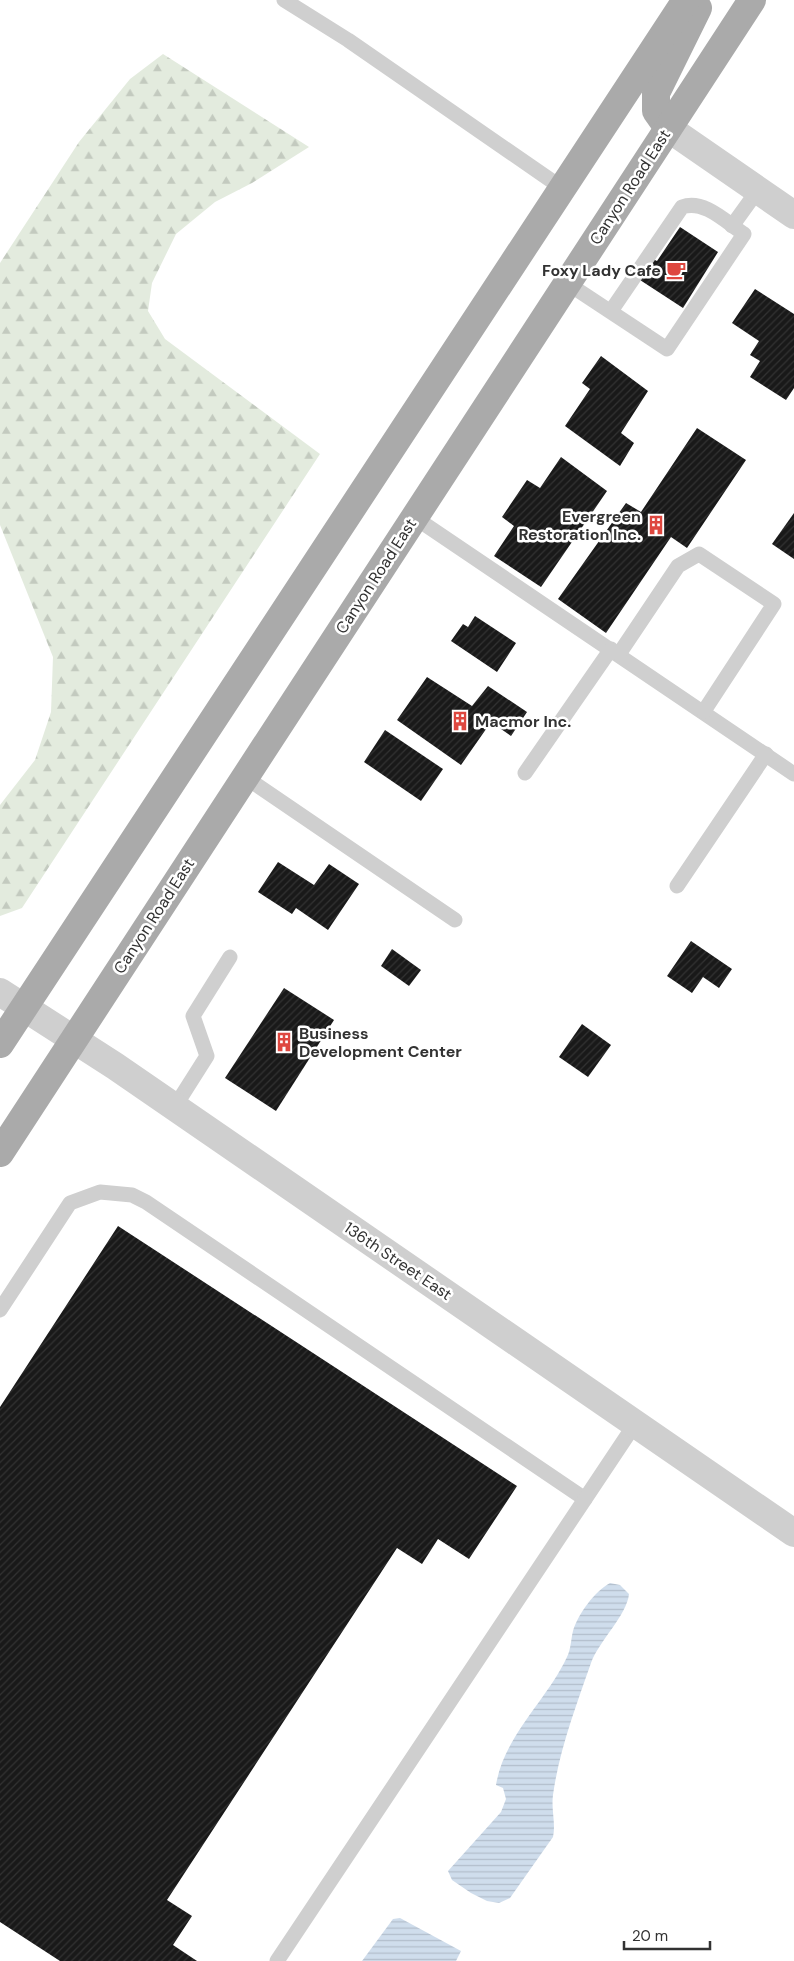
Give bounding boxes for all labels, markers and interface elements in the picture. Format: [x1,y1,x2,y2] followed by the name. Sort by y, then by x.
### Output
[585,125,675,249] street label: Canyon Road East
[665,259,687,281] cafe icon: Foxy Lady Cafe
[542,260,661,281] place label: Foxy Lady Cafe
[518,506,641,545] place label: Evergreen Restoration Inc.
[331,514,421,638] street label: Canyon Road East
[645,514,667,536] building icon: Evergreen Restoration Inc.
[449,710,471,732] building icon: Macmor Inc.
[475,711,571,732] place label: Macmor Inc.
[109,854,199,978] street label: Canyon Road East
[299,1023,462,1062] place label: Business Development Center
[273,1031,295,1053] building icon: Business Development Center
[340,1217,456,1305] street label: 136th Street East
[624,1918,710,1950] scale bar
[632,1926,668,1946] text: 20 m

